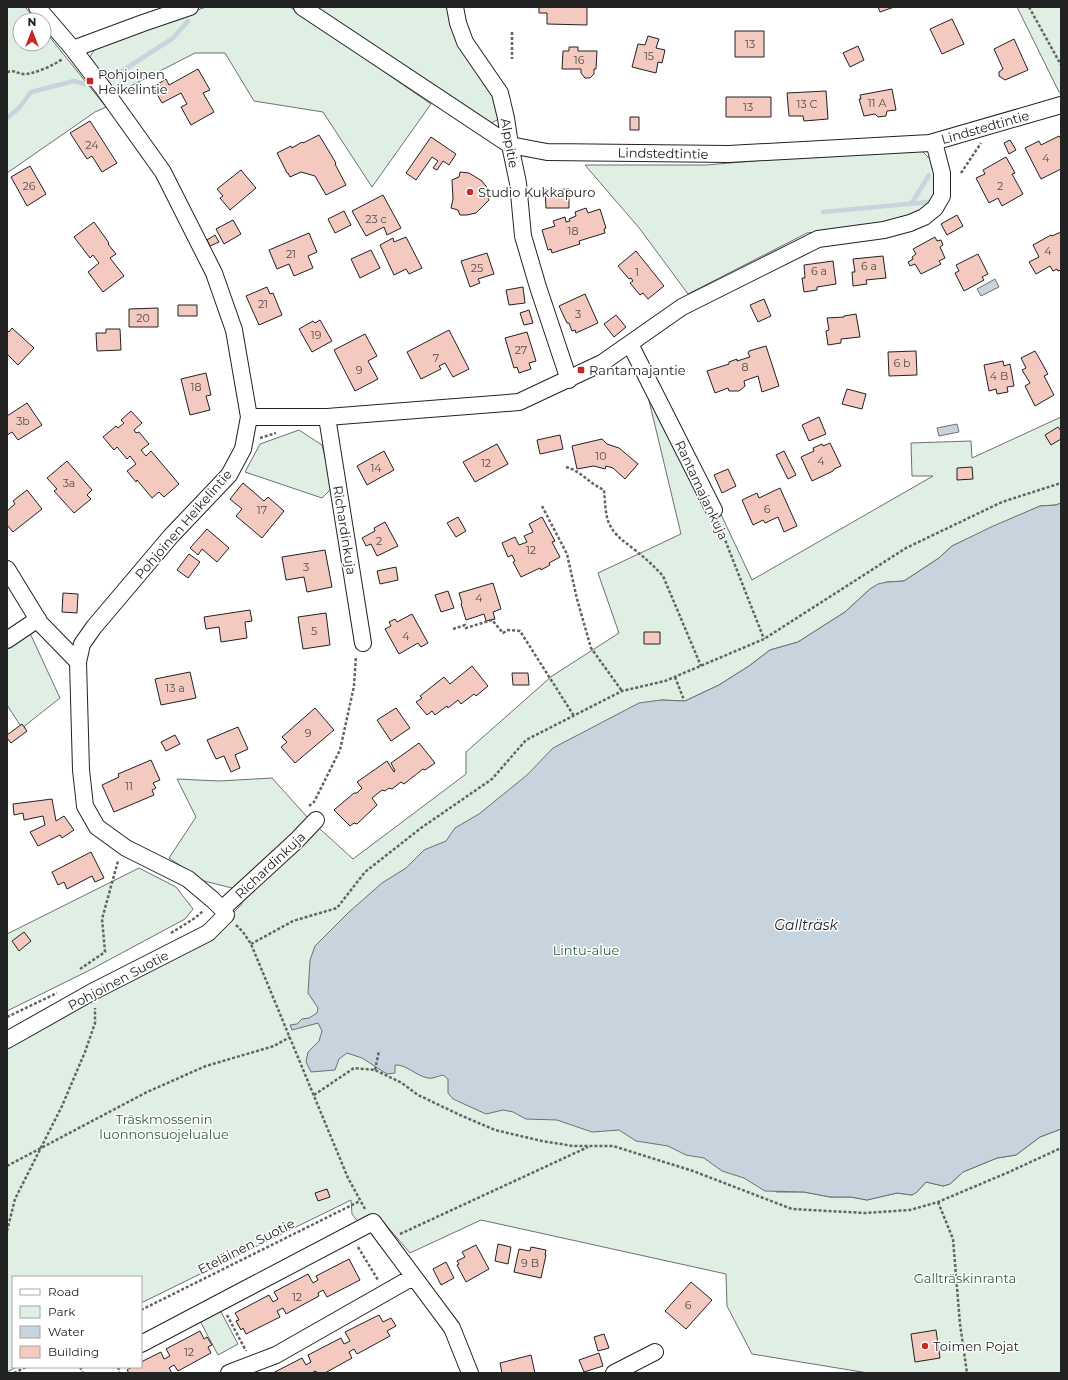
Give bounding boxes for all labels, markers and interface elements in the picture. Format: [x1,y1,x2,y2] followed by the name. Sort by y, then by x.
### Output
[12,12,52,52] north arrow
[28,15,36,29] text: N
[745,37,755,51] house number: 13
[644,49,654,63] house number: 15
[574,53,585,67] house number: 16
[98,66,168,97] place label: Pohjoinen Heikelintie
[85,76,95,86] marker: Pohjoinen Heikelintie
[868,96,886,110] house number: 11 A
[797,97,818,111] house number: 13 C
[743,100,753,114] house number: 13
[939,107,1031,147] street label: Lindstedtintie
[498,117,522,169] street label: Alppitie
[85,138,99,152] house number: 24
[617,144,709,162] street label: Lindstedtintie
[1042,151,1050,165] house number: 4
[23,179,36,193] house number: 26
[997,179,1003,193] house number: 2
[478,184,595,200] place label: Studio Kukkapuro
[465,187,475,197] marker: Studio Kukkapuro
[365,212,387,226] house number: 23 c
[568,224,579,238] house number: 18
[1044,244,1052,258] house number: 4
[286,247,296,261] house number: 21
[861,259,877,273] house number: 6 a
[471,261,483,275] house number: 25
[811,264,827,278] house number: 6 a
[635,265,639,279] house number: 1
[258,297,268,311] house number: 21
[575,307,581,321] house number: 3
[136,311,150,325] house number: 20
[311,328,322,342] house number: 19
[515,343,527,357] house number: 27
[433,351,439,365] house number: 7
[893,356,911,370] house number: 6 b
[741,360,749,374] house number: 8
[589,362,686,378] place label: Rantamajantie
[356,363,363,377] house number: 9
[576,365,586,375] marker: Rantamajantie
[990,369,1008,383] house number: 4 B
[191,380,202,394] house number: 18
[16,414,30,428] house number: 3b
[672,438,732,542] street label: Rantamajankuja
[595,449,607,463] house number: 10
[817,454,825,468] house number: 4
[481,456,491,470] house number: 12
[370,461,382,475] house number: 14
[131,466,235,582] street label: Pohjoinen Heikelintie
[63,476,75,490] house number: 3a
[330,484,360,576] street label: Richardinkuja
[764,502,771,516] house number: 6
[257,503,267,517] house number: 17
[376,534,382,548] house number: 2
[526,543,536,557] house number: 12
[303,560,309,574] house number: 3
[475,591,483,605] house number: 4
[311,624,317,638] house number: 5
[402,629,410,643] house number: 4
[165,681,185,695] house number: 13 a
[305,726,312,740] house number: 9
[125,779,133,793] house number: 11
[232,828,308,902] street label: Richardinkuja
[774,916,838,934] water label: Gallträsk
[553,942,619,958] park label: Lintu-alue
[65,947,171,1013] street label: Pohjoinen Suotie
[99,1111,229,1142] park label: Träskmossenin luonnonsuojelualue
[195,1215,297,1277] street label: Eteläinen Suotie
[521,1256,539,1270] house number: 9 B
[914,1270,1016,1286] park label: Gallträskinranta
[12,1276,142,1368] legend
[48,1284,79,1299] text: Road
[292,1290,302,1304] house number: 12
[685,1298,692,1312] house number: 6
[48,1304,76,1319] text: Park
[48,1324,85,1339] text: Water
[933,1338,1019,1354] place label: Toimen Pojat
[920,1341,930,1351] marker: Toimen Pojat
[48,1344,99,1359] text: Building
[184,1345,194,1359] house number: 12

